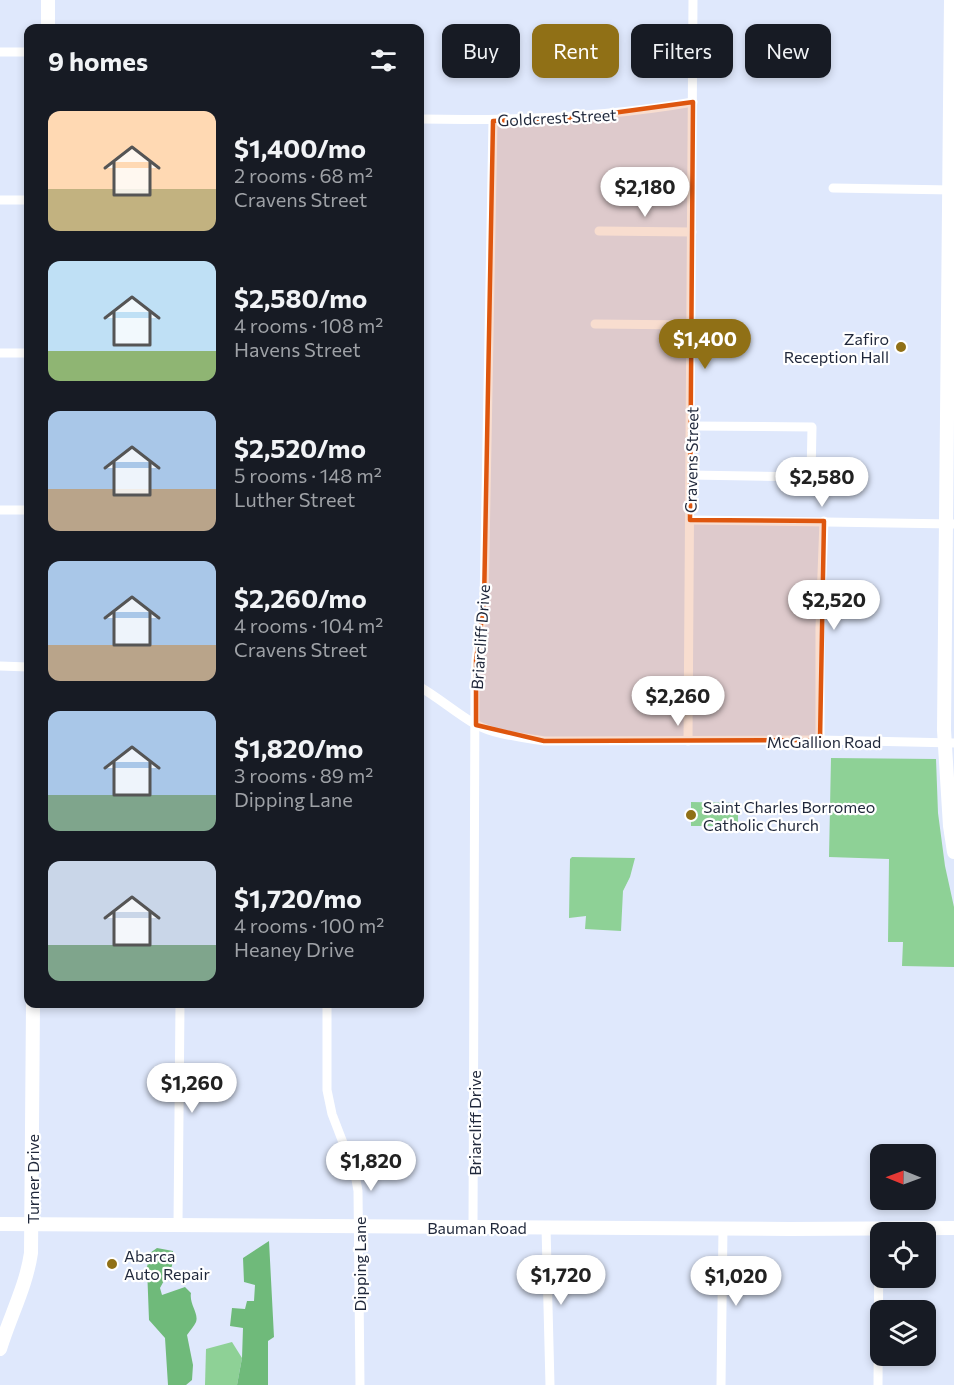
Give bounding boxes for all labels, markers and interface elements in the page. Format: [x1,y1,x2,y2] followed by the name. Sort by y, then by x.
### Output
[442,24,520,78] chip: Buy
[532,24,619,78] chip: Rent
[631,24,733,78] chip: Filters
[745,24,831,78] chip: New
[367,44,400,77] icon: filters
[48,45,148,76] text: 9 homes
[497,104,617,130] street label: Goldcrest Street
[234,132,366,163] text: $1,400/mo
[96,135,168,207] icon: home
[234,163,373,187] text: 2 rooms · 68 m²
[596,167,694,218] pin: $2,180
[614,174,676,198] text: $2,180
[234,187,367,211] text: Cravens Street
[234,282,367,313] text: $2,580/mo
[96,285,168,357] icon: home
[234,313,383,337] text: 4 rooms · 108 m²
[656,319,754,370] pin: $1,400
[673,326,737,350] text: $1,400
[784,329,889,366] place label: Zafiro Reception Hall
[234,337,361,361] text: Havens Street
[894,340,908,354] marker: Zafiro Reception Hall
[681,406,701,513] street label: Cravens Street
[234,432,366,463] text: $2,520/mo
[96,435,168,507] icon: home
[773,457,871,508] pin: $2,580
[234,463,382,487] text: 5 rooms · 148 m²
[789,464,855,488] text: $2,580
[234,487,355,511] text: Luther Street
[785,580,883,631] pin: $2,520
[234,582,367,613] text: $2,260/mo
[467,584,493,690] street label: Briarcliff Drive
[96,585,168,657] icon: home
[802,587,866,611] text: $2,520
[234,613,383,637] text: 4 rooms · 104 m²
[234,637,367,661] text: Cravens Street
[629,676,727,727] pin: $2,260
[646,683,710,707] text: $2,260
[234,732,363,763] text: $1,820/mo
[767,732,881,751] street label: McGallion Road
[96,735,168,807] icon: home
[234,763,373,787] text: 3 rooms · 89 m²
[234,787,353,811] text: Dipping Lane
[703,797,875,834] place label: Saint Charles Borromeo Catholic Church
[684,808,698,822] marker: Saint Charles Borromeo Catholic Church
[234,882,362,913] text: $1,720/mo
[96,885,168,957] icon: home
[234,913,384,937] text: 4 rooms · 100 m²
[234,937,354,961] text: Heaney Drive
[143,1063,241,1114] pin: $1,260
[161,1070,223,1094] text: $1,260
[465,1070,484,1176] street label: Briarcliff Drive
[23,1134,42,1224] street label: Turner Drive
[322,1141,420,1192] pin: $1,820
[870,1144,936,1210] north arrow
[870,1144,936,1366] map controls
[340,1148,402,1172] text: $1,820
[350,1217,369,1311] street label: Dipping Lane
[427,1218,527,1237] street label: Bauman Road
[870,1222,936,1288] button: locate
[124,1246,210,1283] place label: Abarca Auto Repair
[512,1255,610,1306] pin: $1,720
[687,1256,785,1307] pin: $1,020
[105,1257,119,1271] marker: Abarca Auto Repair
[531,1262,591,1286] text: $1,720
[705,1263,767,1287] text: $1,020
[870,1300,936,1366] button: layers

